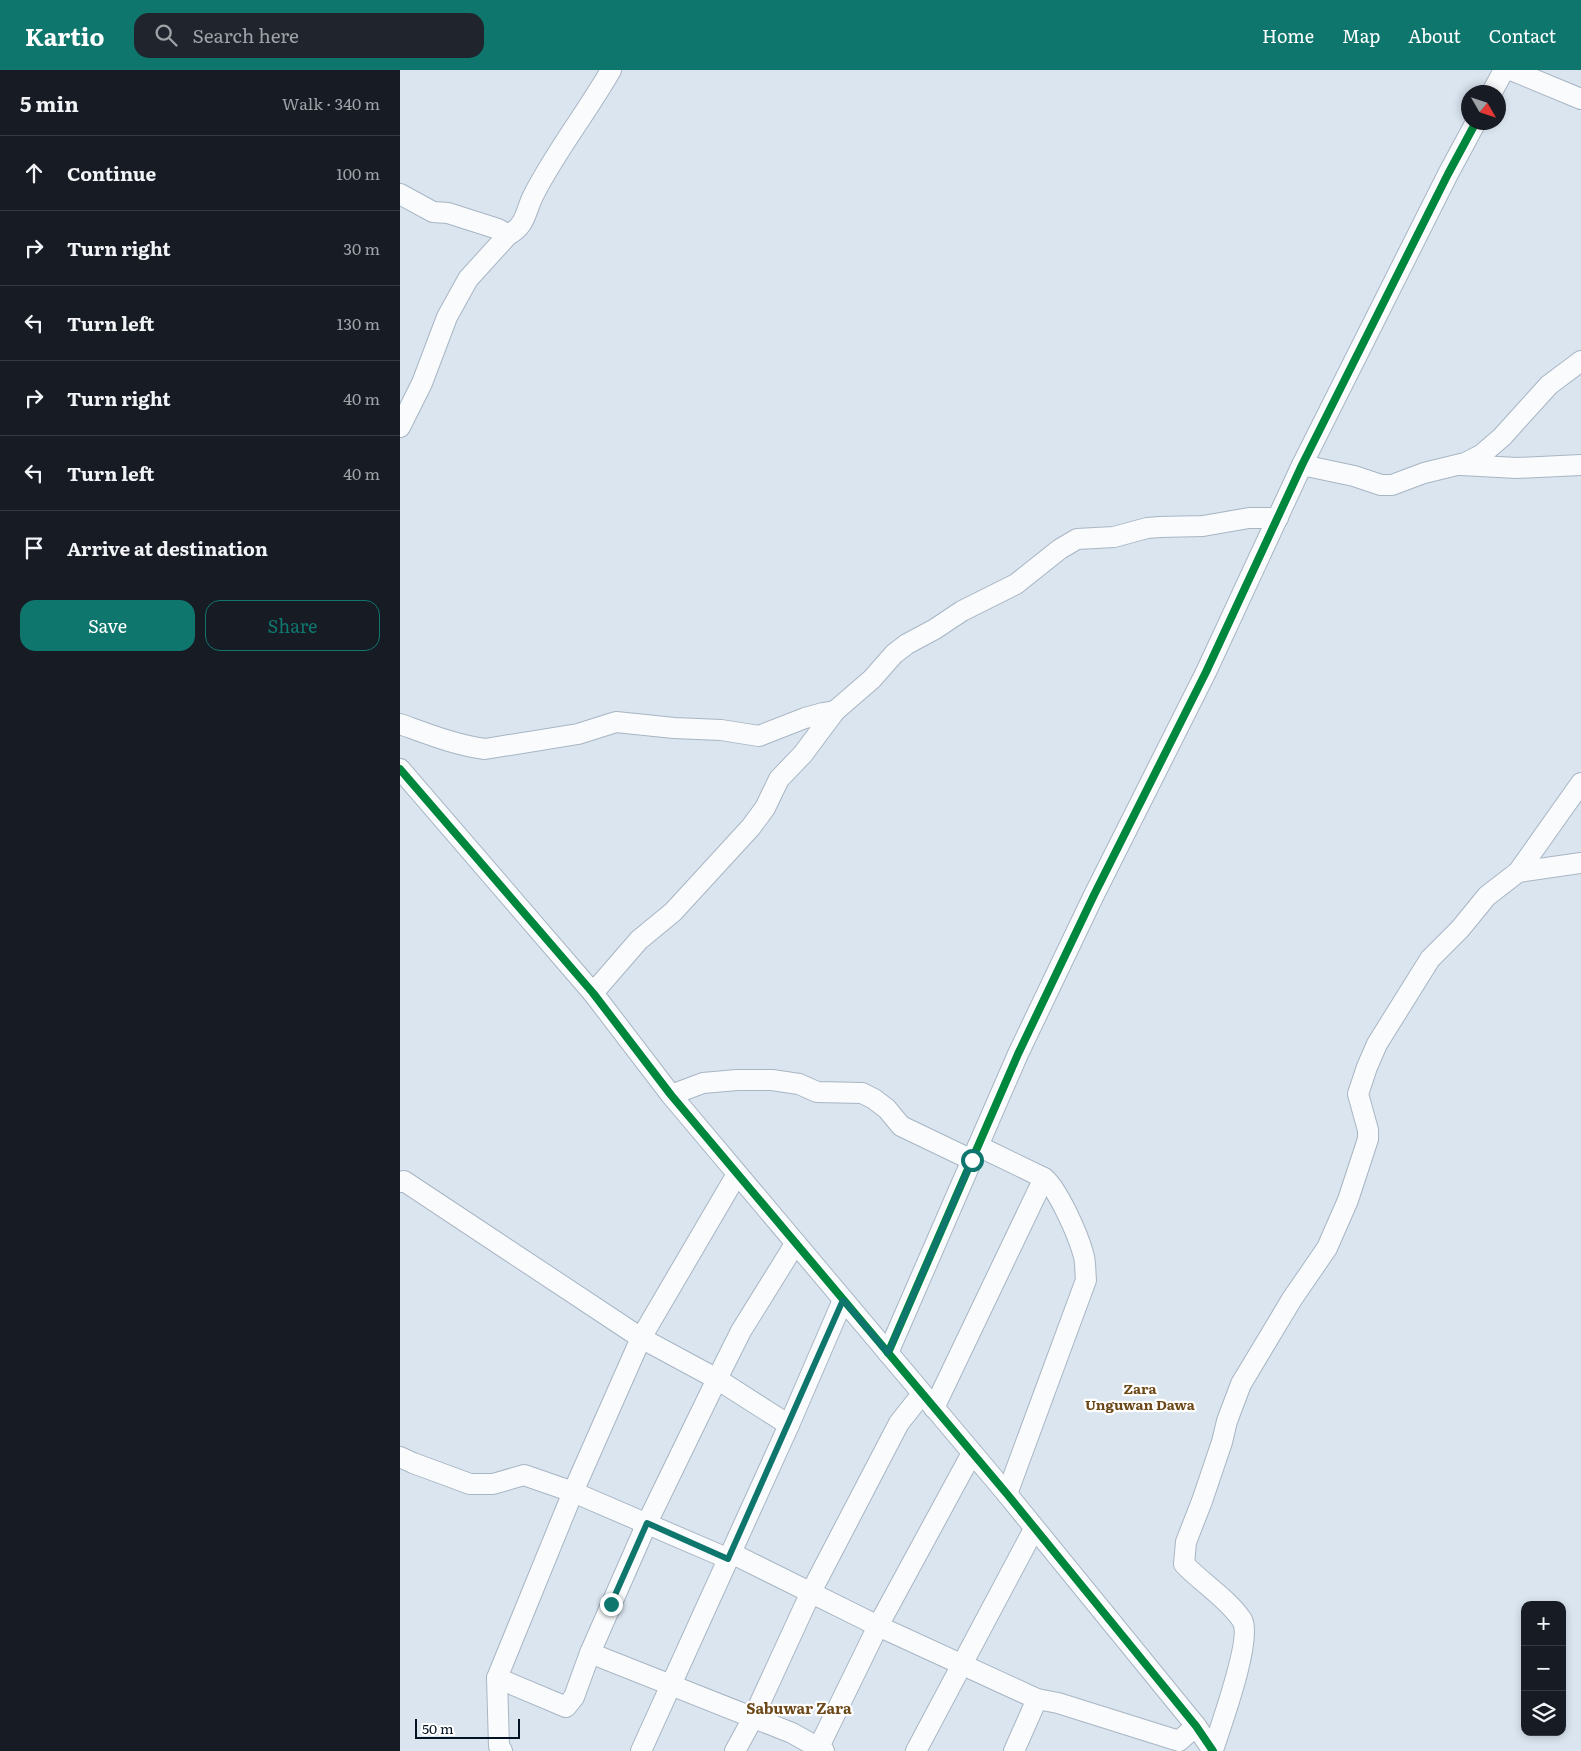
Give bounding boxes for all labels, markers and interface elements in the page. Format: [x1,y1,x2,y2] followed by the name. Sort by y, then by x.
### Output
[134,13,484,58] search box
[25,18,104,53] text: Kartio
[152,21,180,49] icon: search
[192,21,299,49] text: Search here
[1262,22,1314,49] text: Home
[1342,22,1380,49] text: Map
[1408,22,1461,49] text: About
[1489,22,1556,49] text: Contact
[1461,85,1506,130] north arrow
[20,87,79,118] text: 5 min
[282,91,380,115] text: Walk · 340 m
[20,159,48,187] icon: ahead
[67,159,156,187] text: Continue
[336,161,380,185] text: 100 m
[20,234,48,262] icon: right
[67,234,171,262] text: Turn right
[343,236,380,260] text: 30 m
[20,309,48,337] icon: left
[67,309,154,337] text: Turn left
[337,311,380,335] text: 130 m
[20,384,48,412] icon: right
[67,384,171,412] text: Turn right
[343,386,380,410] text: 40 m
[20,459,48,487] icon: left
[67,459,154,487] text: Turn left
[343,461,380,485] text: 40 m
[20,534,48,562] icon: arrive
[67,534,268,562] text: Arrive at destination
[20,600,195,651] button: Save
[205,600,380,651] button: Share
[961,1149,984,1172] route start
[1085,1378,1196,1414] district label: Zara Unguwan Dawa
[600,1593,623,1616] route end
[1521,1601,1566,1736] map controls
[1521,1601,1566,1646] button: +
[1521,1646,1566,1691] button: −
[1521,1691,1566,1736] button: layers
[746,1696,852,1719] district label: Sabuwar Zara
[415,1716,520,1739] scale bar
[422,1718,454,1738] text: 50 m

